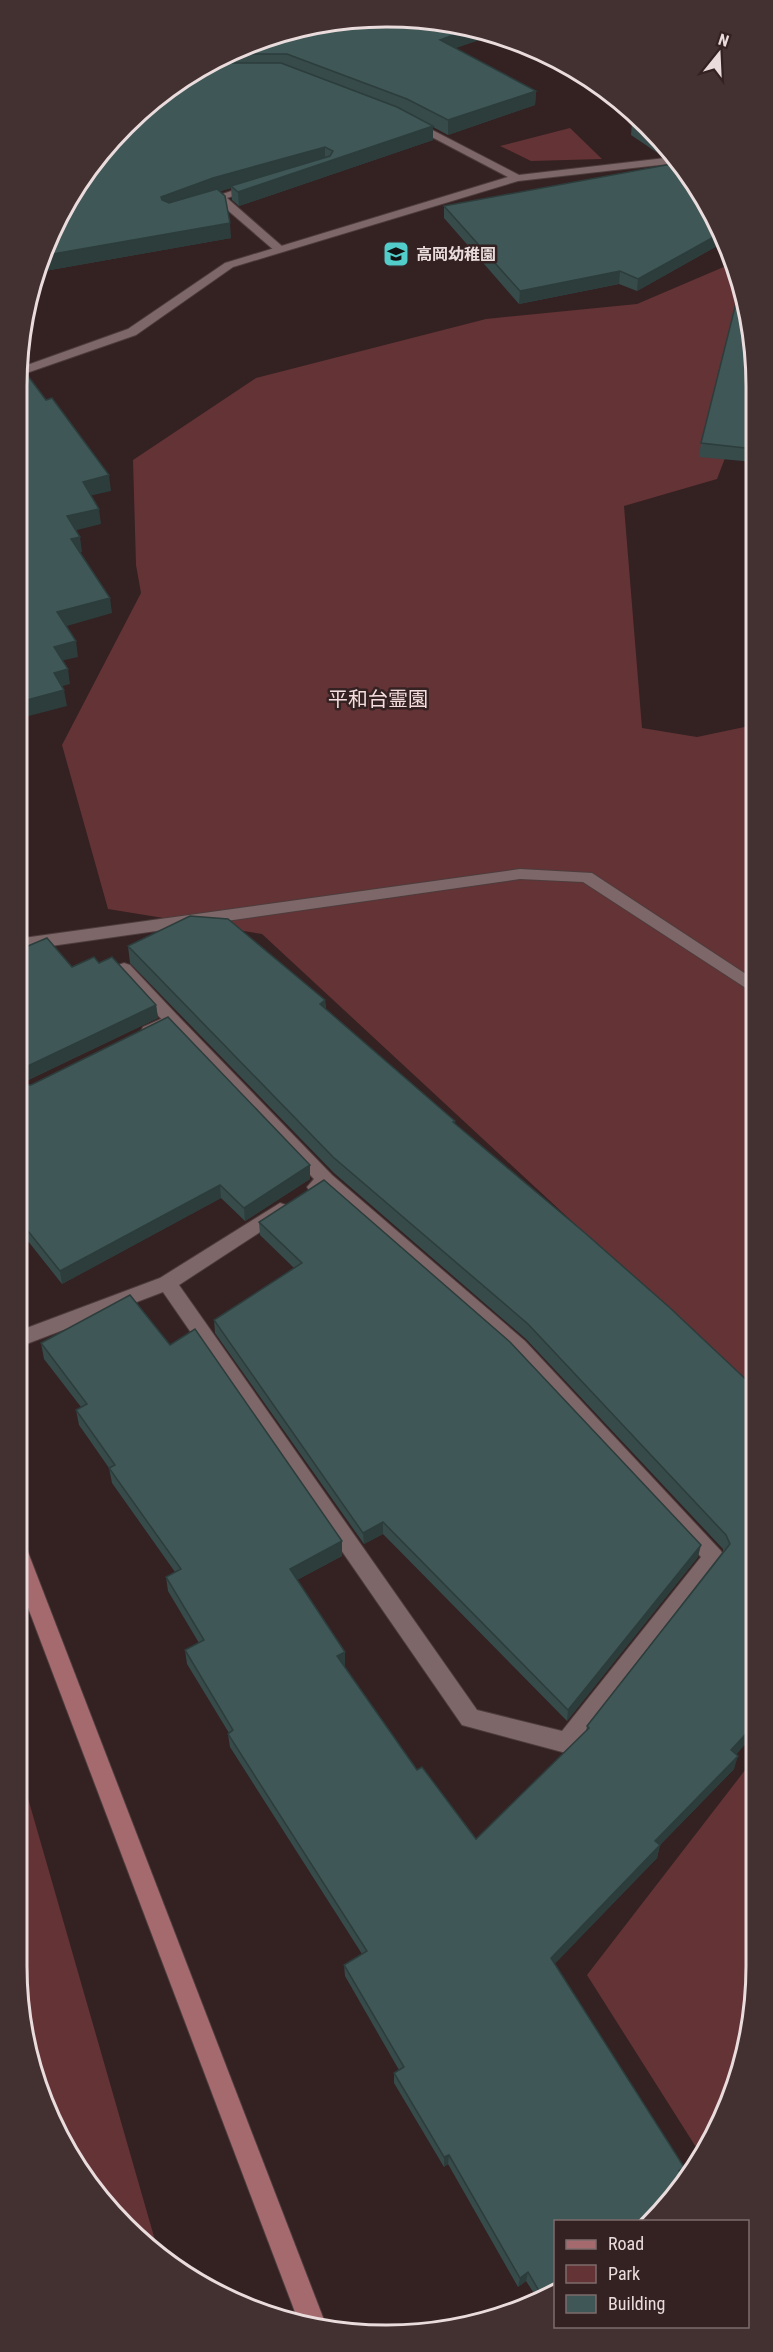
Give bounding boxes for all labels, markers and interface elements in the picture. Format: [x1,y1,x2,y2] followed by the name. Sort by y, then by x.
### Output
[689,24,749,84] north arrow
[716,30,731,51] text: N
[381,239,411,269] school or university icon: 高岡幼稚園
[416,245,496,264] place label: 高岡幼稚園
[328,687,428,711] park label: 平和台霊園
[554,2220,749,2328] legend
[608,2233,644,2254] text: Road
[608,2263,640,2284] text: Park
[608,2293,665,2314] text: Building

